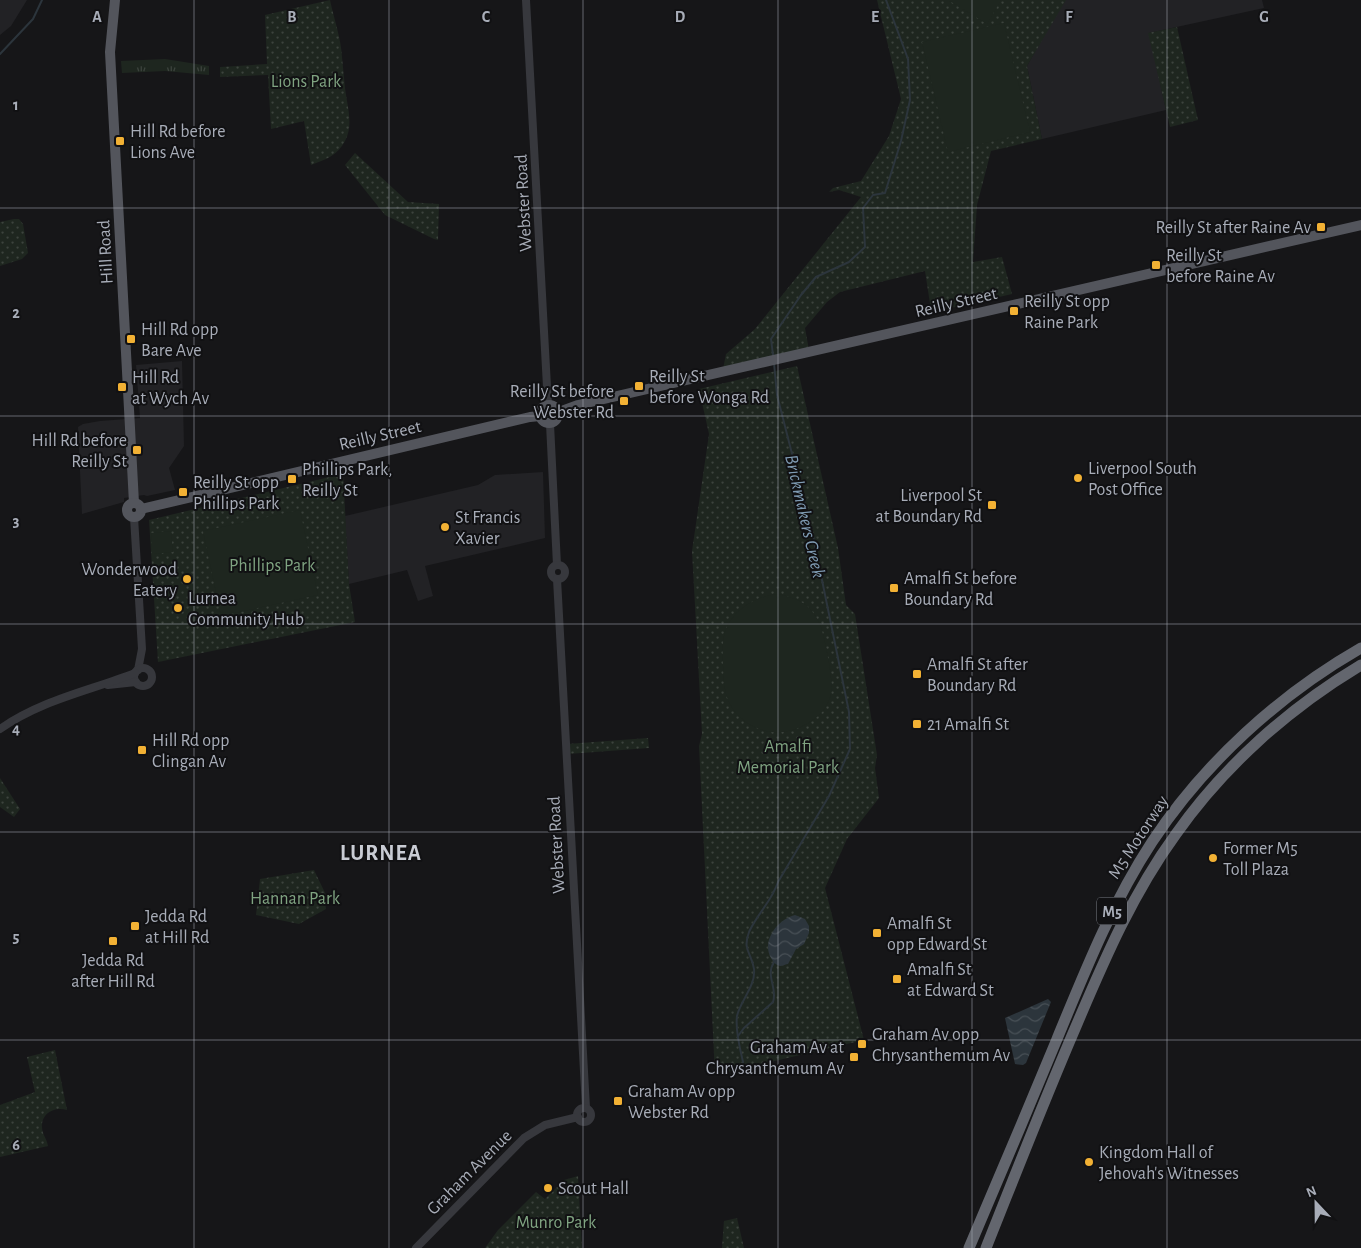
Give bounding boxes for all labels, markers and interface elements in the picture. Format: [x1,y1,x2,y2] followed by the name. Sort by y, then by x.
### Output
[92,9,102,25] text: A
[287,9,297,25] text: B
[482,9,491,25] text: C
[675,9,686,25] text: D
[871,9,879,25] text: E
[1065,9,1073,25] text: F
[1259,9,1269,25] text: G
[271,73,342,91] park label: Lions Park
[13,97,19,113] text: 1
[130,123,226,162] place label: Hill Rd before Lions Ave
[114,135,126,147] marker: Hill Rd before Lions Ave
[512,154,536,252] street label: Webster Road
[95,219,117,285] street label: Hill Road
[1155,219,1311,237] place label: Reilly St after Raine Av
[1315,221,1327,233] marker: Reilly St after Raine Av
[1166,247,1275,286] place label: Reilly St before Raine Av
[1150,259,1162,271] marker: Reilly St before Raine Av
[913,285,999,321] street label: Reilly Street
[1024,293,1110,332] place label: Reilly St opp Raine Park
[12,305,20,321] text: 2
[1008,305,1020,317] marker: Reilly St opp Raine Park
[141,321,218,360] place label: Hill Rd opp Bare Ave
[125,333,137,345] marker: Hill Rd opp Bare Ave
[649,368,769,407] place label: Reilly St before Wonga Rd
[132,369,209,408] place label: Hill Rd at Wych Av
[633,380,645,392] marker: Reilly St before Wonga Rd
[116,381,128,393] marker: Hill Rd at Wych Av
[510,383,614,422] place label: Reilly St before Webster Rd
[618,395,630,407] marker: Reilly St before Webster Rd
[337,418,423,454] street label: Reilly Street
[31,432,127,471] place label: Hill Rd before Reilly St
[131,444,143,456] marker: Hill Rd before Reilly St
[781,453,828,580] water label: Brickmakers Creek
[1088,460,1197,499] place label: Liverpool South Post Office
[302,461,392,500] place label: Phillips Park, Reilly St
[1072,472,1084,484] marker: Liverpool South Post Office
[286,473,298,485] marker: Phillips Park, Reilly St
[193,474,280,513] place label: Reilly St opp Phillips Park
[177,486,189,498] marker: Reilly St opp Phillips Park
[876,487,982,526] place label: Liverpool St at Boundary Rd
[986,499,998,511] marker: Liverpool St at Boundary Rd
[455,509,520,548] place label: St Francis Xavier
[13,513,20,529] text: 3
[439,521,451,533] marker: St Francis Xavier
[229,557,316,575] park label: Phillips Park
[81,561,177,600] place label: Wonderwood Eatery
[904,570,1017,609] place label: Amalfi St before Boundary Rd
[181,573,193,585] marker: Wonderwood Eatery
[888,582,900,594] marker: Amalfi St before Boundary Rd
[188,590,304,629] place label: Lurnea Community Hub
[172,602,184,614] marker: Lurnea Community Hub
[927,656,1028,695] place label: Amalfi St after Boundary Rd
[911,668,923,680] marker: Amalfi St after Boundary Rd
[927,716,1009,734] place label: 21 Amalfi St
[911,718,923,730] marker: 21 Amalfi St
[12,721,20,737] text: 4
[152,732,229,771] place label: Hill Rd opp Clingan Av
[737,738,840,777] park label: Amalfi Memorial Park
[136,744,148,756] marker: Hill Rd opp Clingan Av
[1105,792,1172,882] street label: M5 Motorway
[545,796,569,894] street label: Webster Road
[1223,840,1298,879] place label: Former M5 Toll Plaza
[340,842,422,864] district label: LURNEA
[1207,852,1219,864] marker: Former M5 Toll Plaza
[250,890,341,908] park label: Hannan Park
[1097,898,1127,924] road number: M5
[145,908,209,947] place label: Jedda Rd at Hill Rd
[887,915,987,954] place label: Amalfi St opp Edward St
[129,920,141,932] marker: Jedda Rd at Hill Rd
[871,927,883,939] marker: Amalfi St opp Edward St
[13,929,20,945] text: 5
[107,935,119,947] marker: Jedda Rd after Hill Rd
[71,952,155,991] place label: Jedda Rd after Hill Rd
[907,961,994,1000] place label: Amalfi St at Edward St
[891,973,903,985] marker: Amalfi St at Edward St
[872,1026,1011,1065] place label: Graham Av opp Chrysanthemum Av
[856,1038,868,1050] marker: Graham Av opp Chrysanthemum Av
[706,1039,844,1078] place label: Graham Av at Chrysanthemum Av
[848,1051,860,1063] marker: Graham Av at Chrysanthemum Av
[628,1083,735,1122] place label: Graham Av opp Webster Rd
[612,1095,624,1107] marker: Graham Av opp Webster Rd
[424,1127,516,1219] street label: Graham Avenue
[12,1137,20,1153] text: 6
[1099,1144,1239,1183] place label: Kingdom Hall of Jehovah's Witnesses
[1083,1156,1095,1168] marker: Kingdom Hall of Jehovah's Witnesses
[1291,1178,1341,1228] north arrow
[558,1180,629,1198] place label: Scout Hall
[542,1182,554,1194] marker: Scout Hall
[1304,1184,1319,1200] text: N
[516,1214,597,1232] park label: Munro Park

